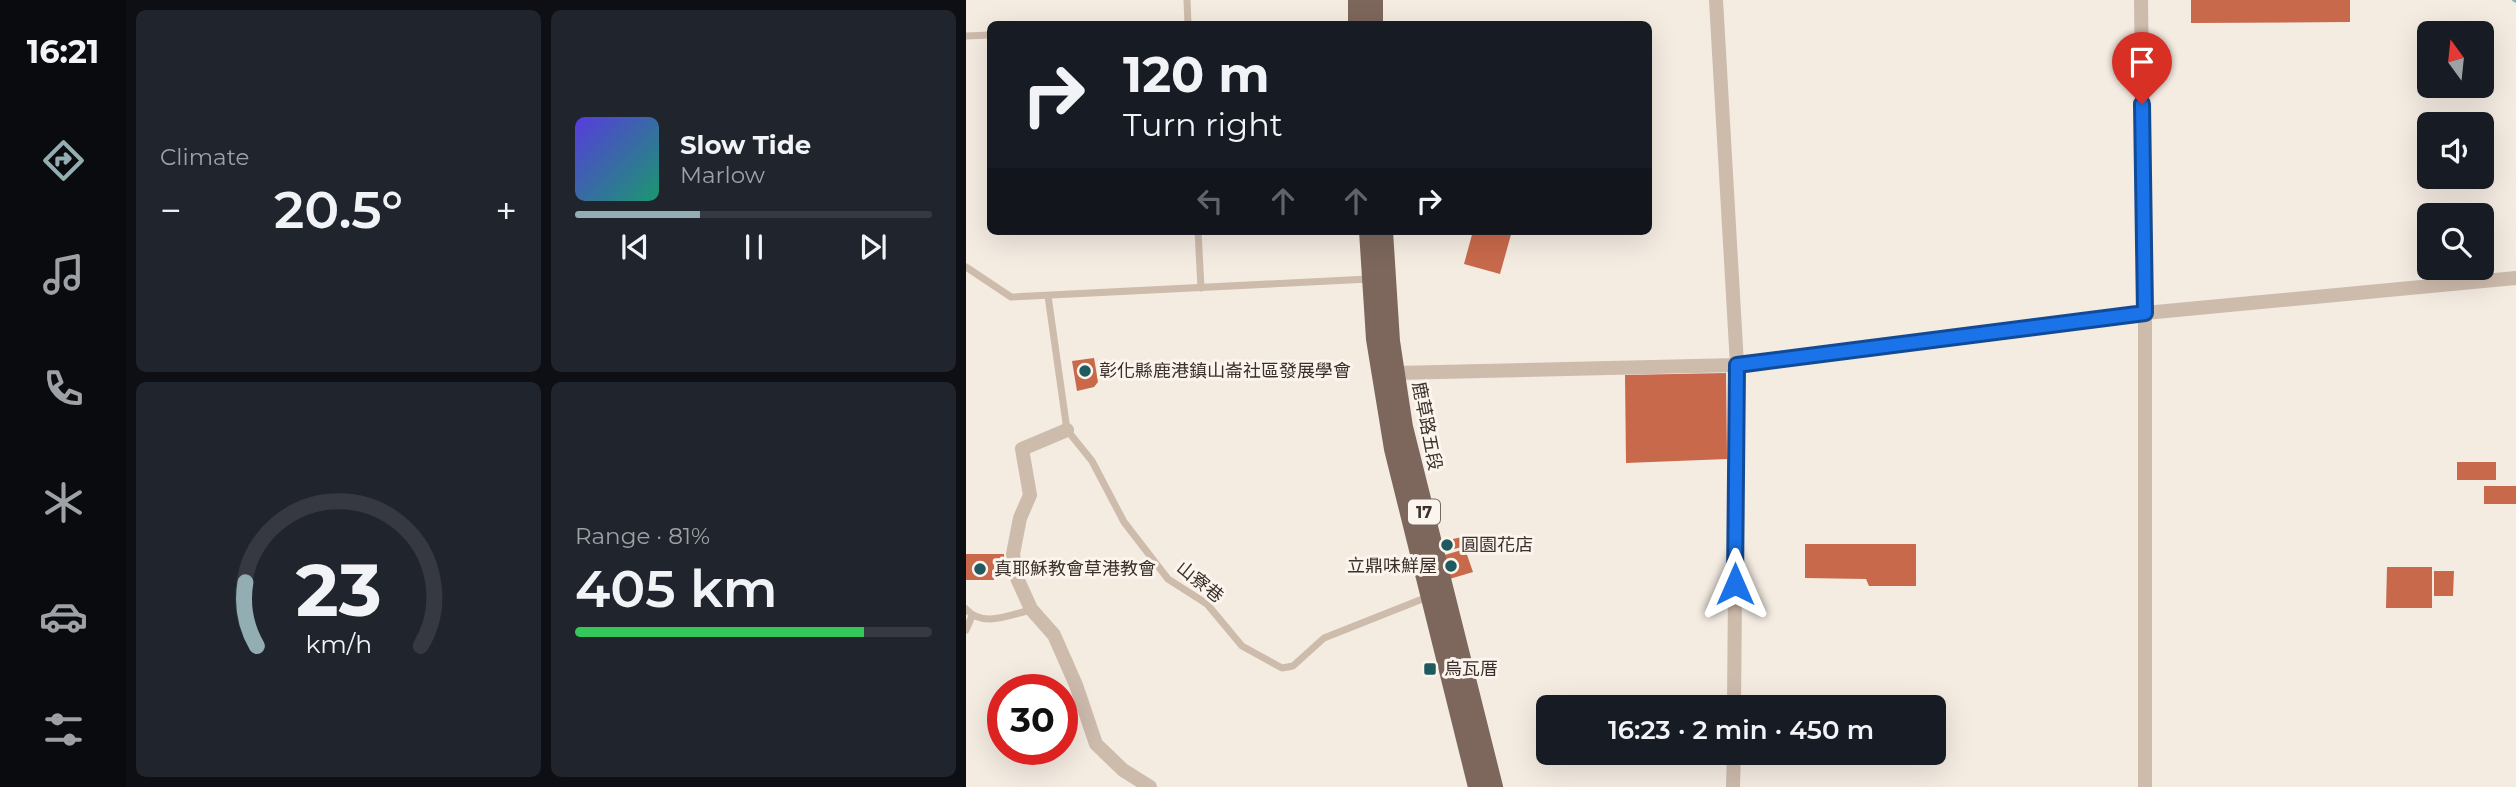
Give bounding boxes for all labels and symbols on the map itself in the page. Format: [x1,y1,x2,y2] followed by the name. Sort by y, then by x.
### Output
[2417,21,2494,98] north arrow
[2112,32,2172,104] pin
[1099,360,1351,382] place label: 彰化縣鹿港鎮山崙社區發展學會
[1077,363,1093,379] marker: 彰化縣鹿港鎮山崙社區發展學會
[1408,380,1446,472] street label: 鹿草路五段
[1408,499,1440,524] road number: 17
[1461,534,1533,556] place label: 圓園花店
[1439,537,1455,553] marker: 圓園花店
[1698,547,1772,621] position arrow
[1347,555,1437,577] place label: 立鼎味鮮屋
[1172,556,1228,608] street label: 山寮巷
[994,558,1156,580] place label: 真耶穌教會草港教會
[1443,558,1459,574] marker: 立鼎味鮮屋
[972,561,988,577] marker: 真耶穌教會草港教會
[1444,658,1498,680] place label: 烏瓦厝
[1422,661,1438,677] marker: 烏瓦厝
[987,674,1078,765] speed limit sign: 30

